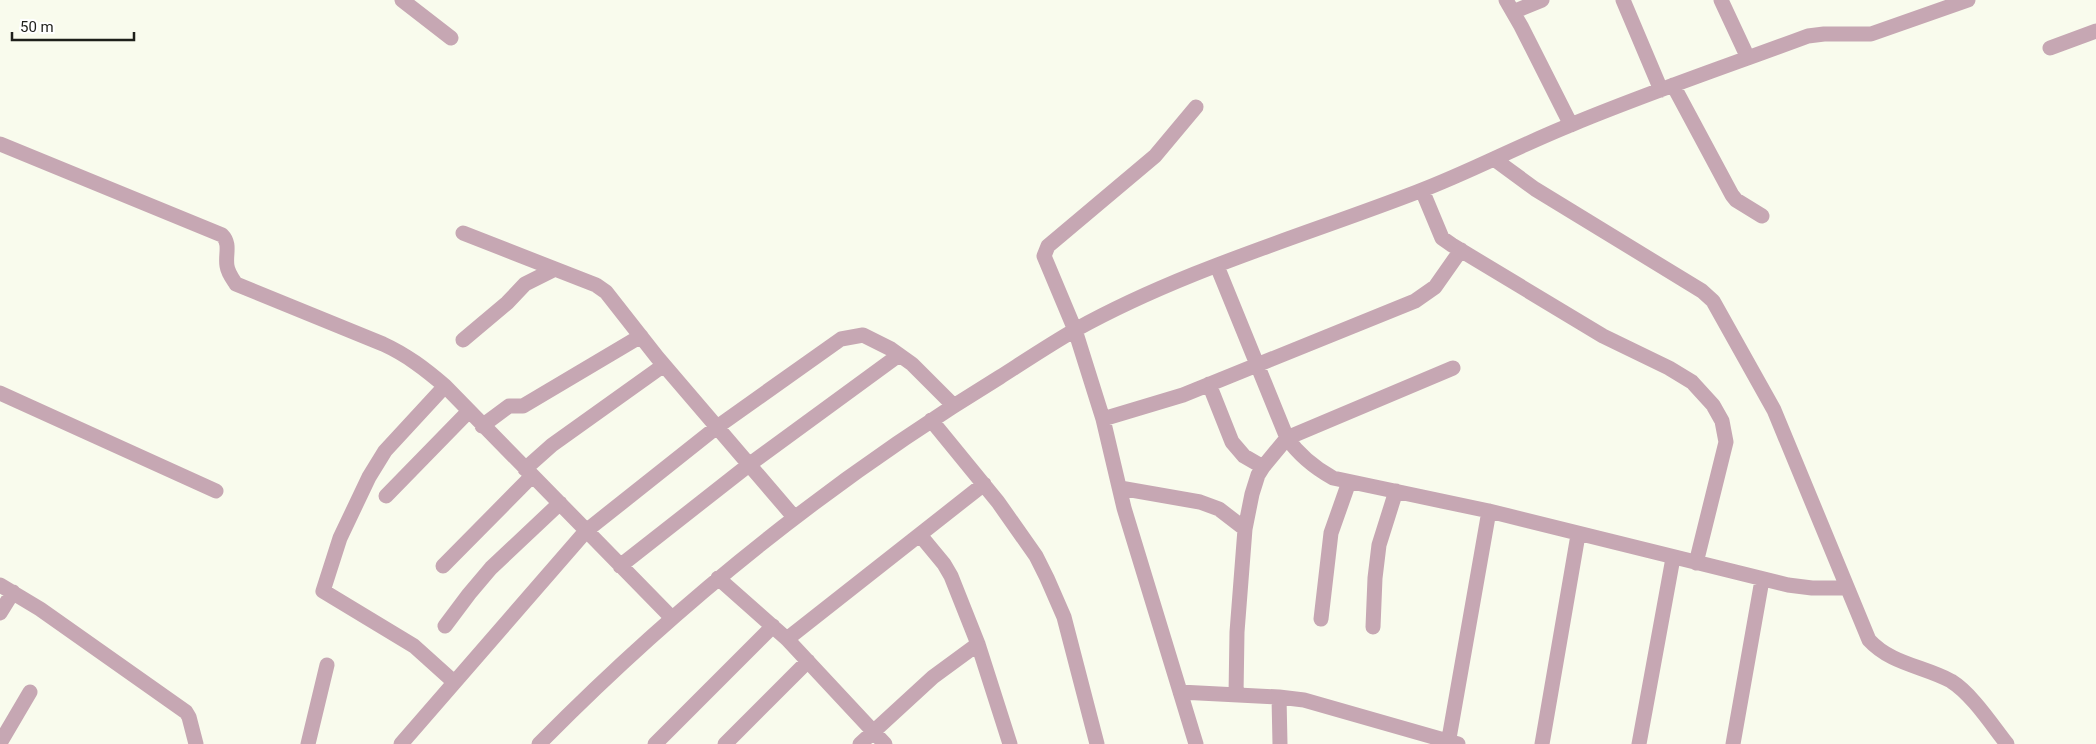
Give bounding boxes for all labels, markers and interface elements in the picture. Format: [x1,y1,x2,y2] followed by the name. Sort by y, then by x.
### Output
[12,10,135,42] scale bar
[20,18,54,36] text: 50 m

